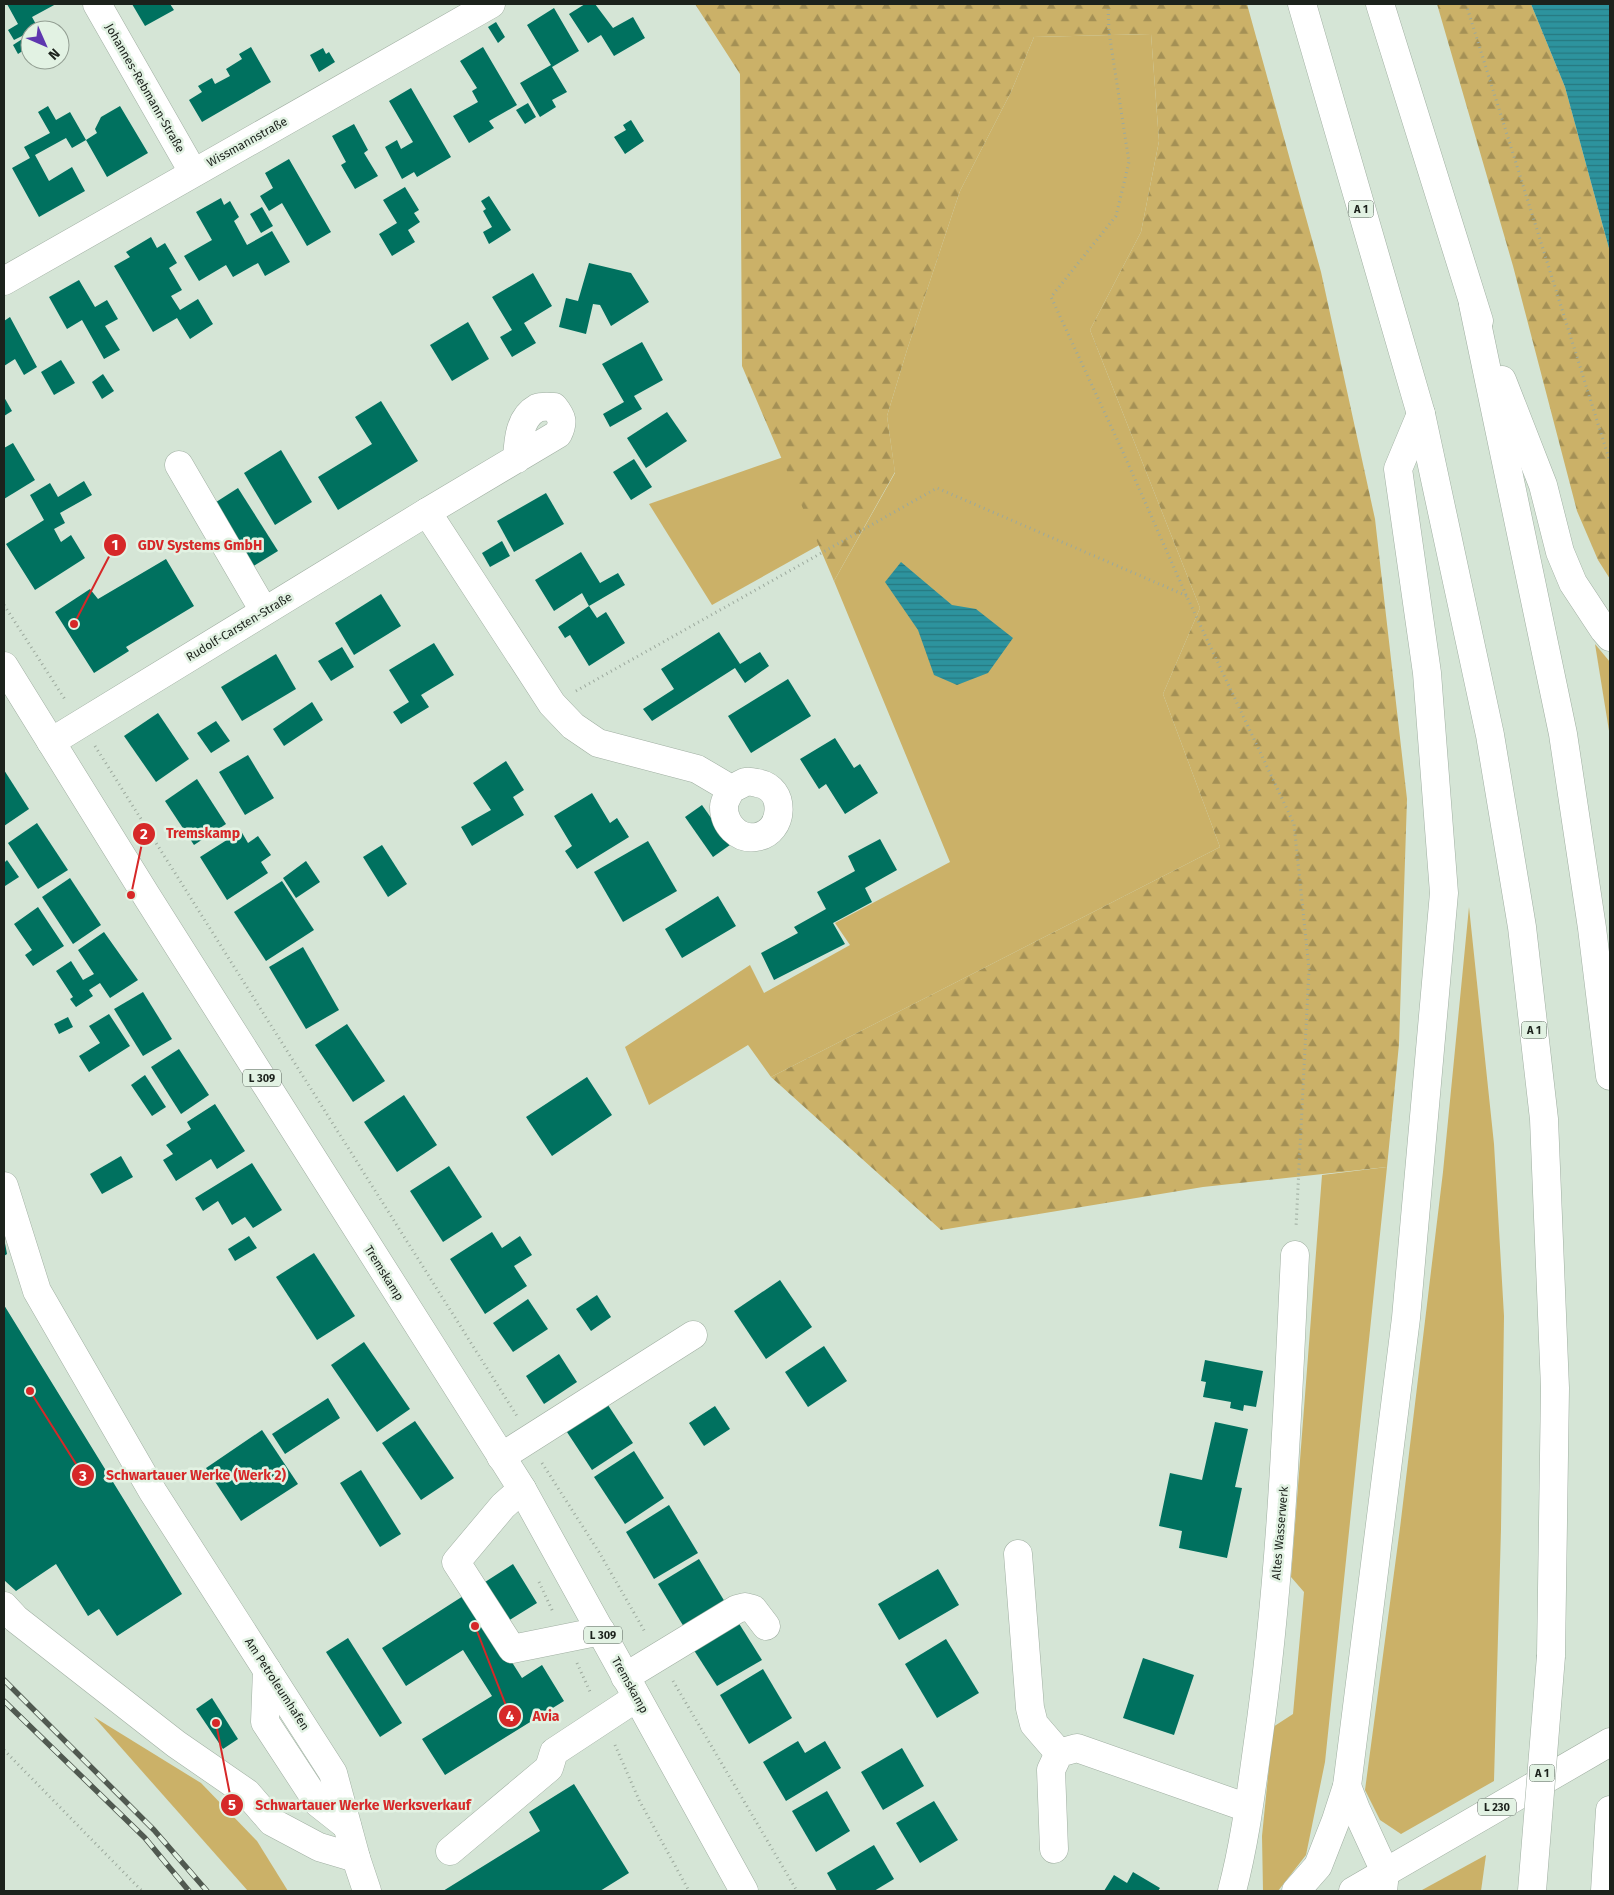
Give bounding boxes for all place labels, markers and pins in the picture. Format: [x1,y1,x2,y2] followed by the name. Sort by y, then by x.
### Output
[102,531,272,560] callout: GDV Systems GmbH
[131,819,250,848] callout: Tremskamp
[71,1461,296,1490] callout: Schwartauer Werke (Werk 2)
[497,1702,570,1731] callout: Avia
[220,1790,480,1819] callout: Schwartauer Werke Werksverkauf

